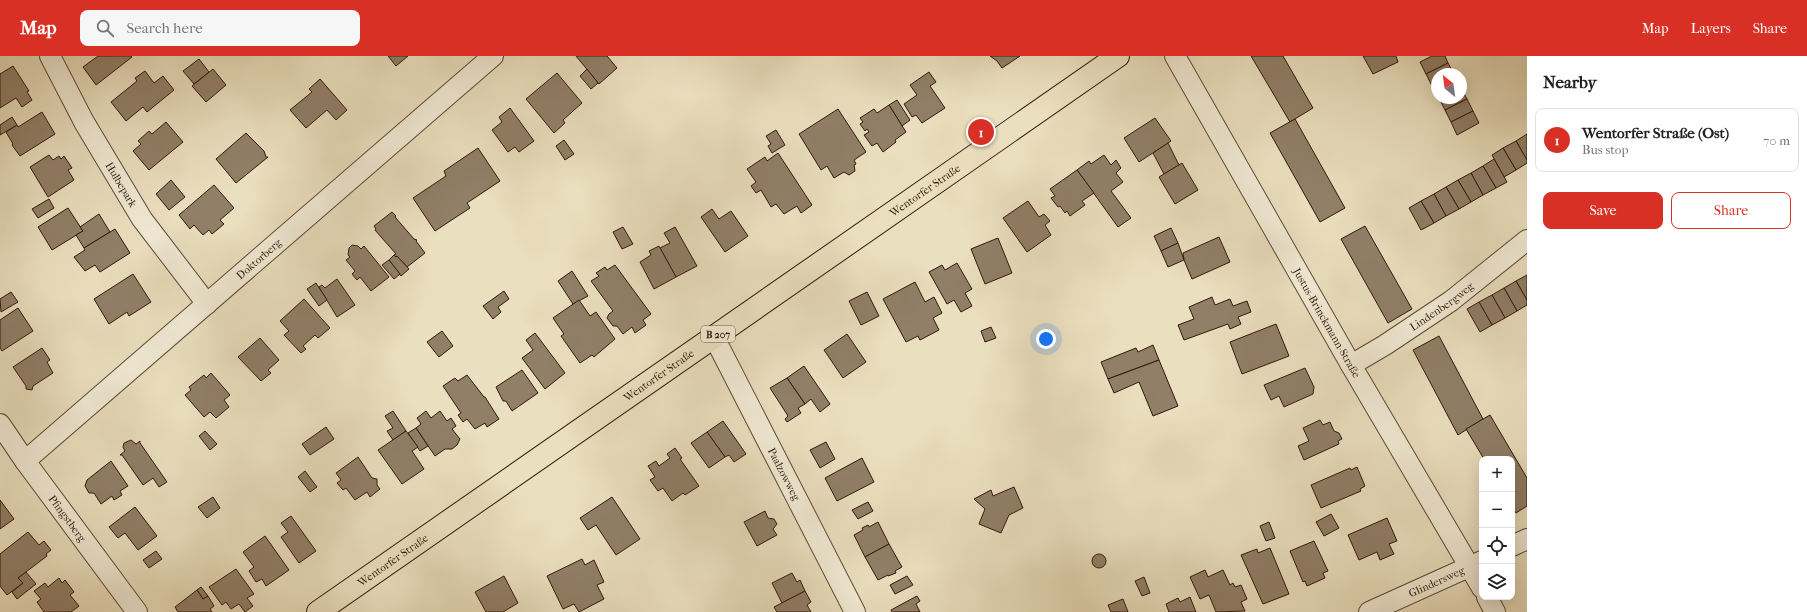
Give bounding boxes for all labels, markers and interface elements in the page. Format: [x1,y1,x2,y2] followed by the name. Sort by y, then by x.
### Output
[80,10,360,46] search box
[20,17,56,39] text: Map
[94,17,116,39] icon: search
[126,19,203,37] text: Search here
[1642,20,1669,37] text: Map
[1691,20,1731,37] text: Layers
[1753,20,1787,37] text: Share
[1431,68,1467,104] north arrow
[1543,72,1597,92] text: Nearby
[968,117,994,147] pin: 1
[1582,124,1729,142] text: Wentorfer Straße (Ost)
[1555,133,1559,148] text: 1
[1763,133,1790,148] text: 70 m
[1582,142,1628,157] text: Bus stop
[102,160,140,210] street label: Hulbepark
[887,161,963,220] street label: Wentorfer Straße
[1543,192,1663,229] button: Save
[1671,192,1791,229] button: Share
[234,236,284,282] street label: Doktorberg
[1290,265,1363,381] street label: Justus-Brinckmann-Straße
[1407,279,1476,334] street label: Lindenbergweg
[701,326,735,342] road number: B 207
[1036,329,1056,349] your location
[621,346,697,405] street label: Wentorfer Straße
[765,446,803,503] street label: Paalzowweg
[1479,456,1515,600] map controls
[1479,456,1515,492] button: +
[1479,492,1515,528] button: −
[46,493,89,545] street label: Pfingstberg
[1479,528,1515,564] button: locate
[354,531,431,590] street label: Wentorfer Straße
[1407,564,1467,600] street label: Glindersweg
[1479,564,1515,600] button: layers

